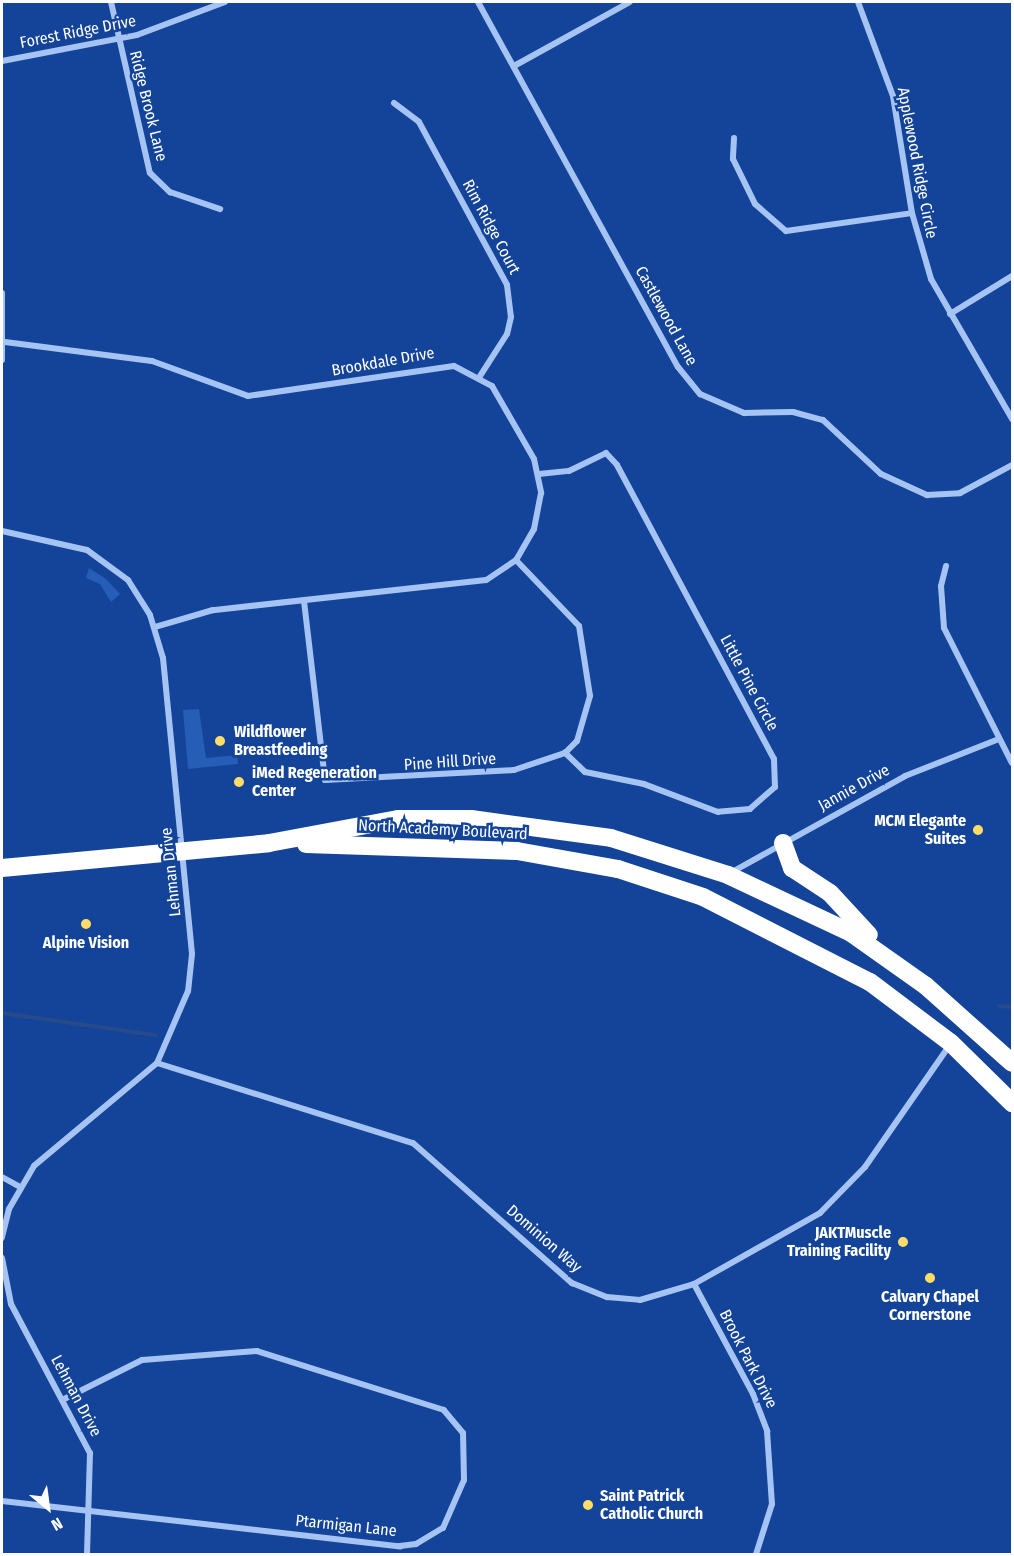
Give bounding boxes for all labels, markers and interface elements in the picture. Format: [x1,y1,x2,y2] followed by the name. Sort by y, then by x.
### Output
[18,11,138,53] street label: Forest Ridge Drive
[125,49,171,163] street label: Ridge Brook Lane
[893,86,941,240] street label: Applewood Ridge Circle
[458,176,524,278] street label: Rim Ridge Court
[631,263,701,369] street label: Castlewood Lane
[330,344,436,380] street label: Brookdale Drive
[716,632,782,734] street label: Little Pine Circle
[234,722,327,760] place label: Wildflower Breastfeeding
[211,732,229,750] marker: Wildflower Breastfeeding
[403,749,497,775] street label: Pine Hill Drive
[815,761,893,815] street label: Jannie Drive
[252,763,377,801] place label: iMed Regeneration Center
[230,773,248,791] marker: iMed Regeneration Center
[874,811,966,849] place label: MCM Elegante Suites
[358,816,528,844] street label: North Academy Boulevard
[971,823,985,837] marker: MCM Elegante Suites
[157,827,185,917] street label: Lehman Drive
[79,917,93,931] marker: Alpine Vision
[43,933,129,953] place label: Alpine Vision
[502,1201,586,1277] street label: Dominion Way
[787,1223,891,1261] place label: JAKTMuscle Training Facility
[896,1235,910,1249] marker: JAKTMuscle Training Facility
[923,1271,937,1285] marker: Calvary Chapel Cornerstone
[881,1287,979,1325] place label: Calvary Chapel Cornerstone
[715,1307,781,1411] street label: Brook Park Drive
[47,1352,105,1440] street label: Lehman Drive
[18,1478,78,1538] north arrow
[600,1486,703,1524] place label: Saint Patrick Catholic Church
[581,1498,595,1512] marker: Saint Patrick Catholic Church
[294,1511,398,1541] street label: Ptarmigan Lane
[48,1514,66,1535] text: N

